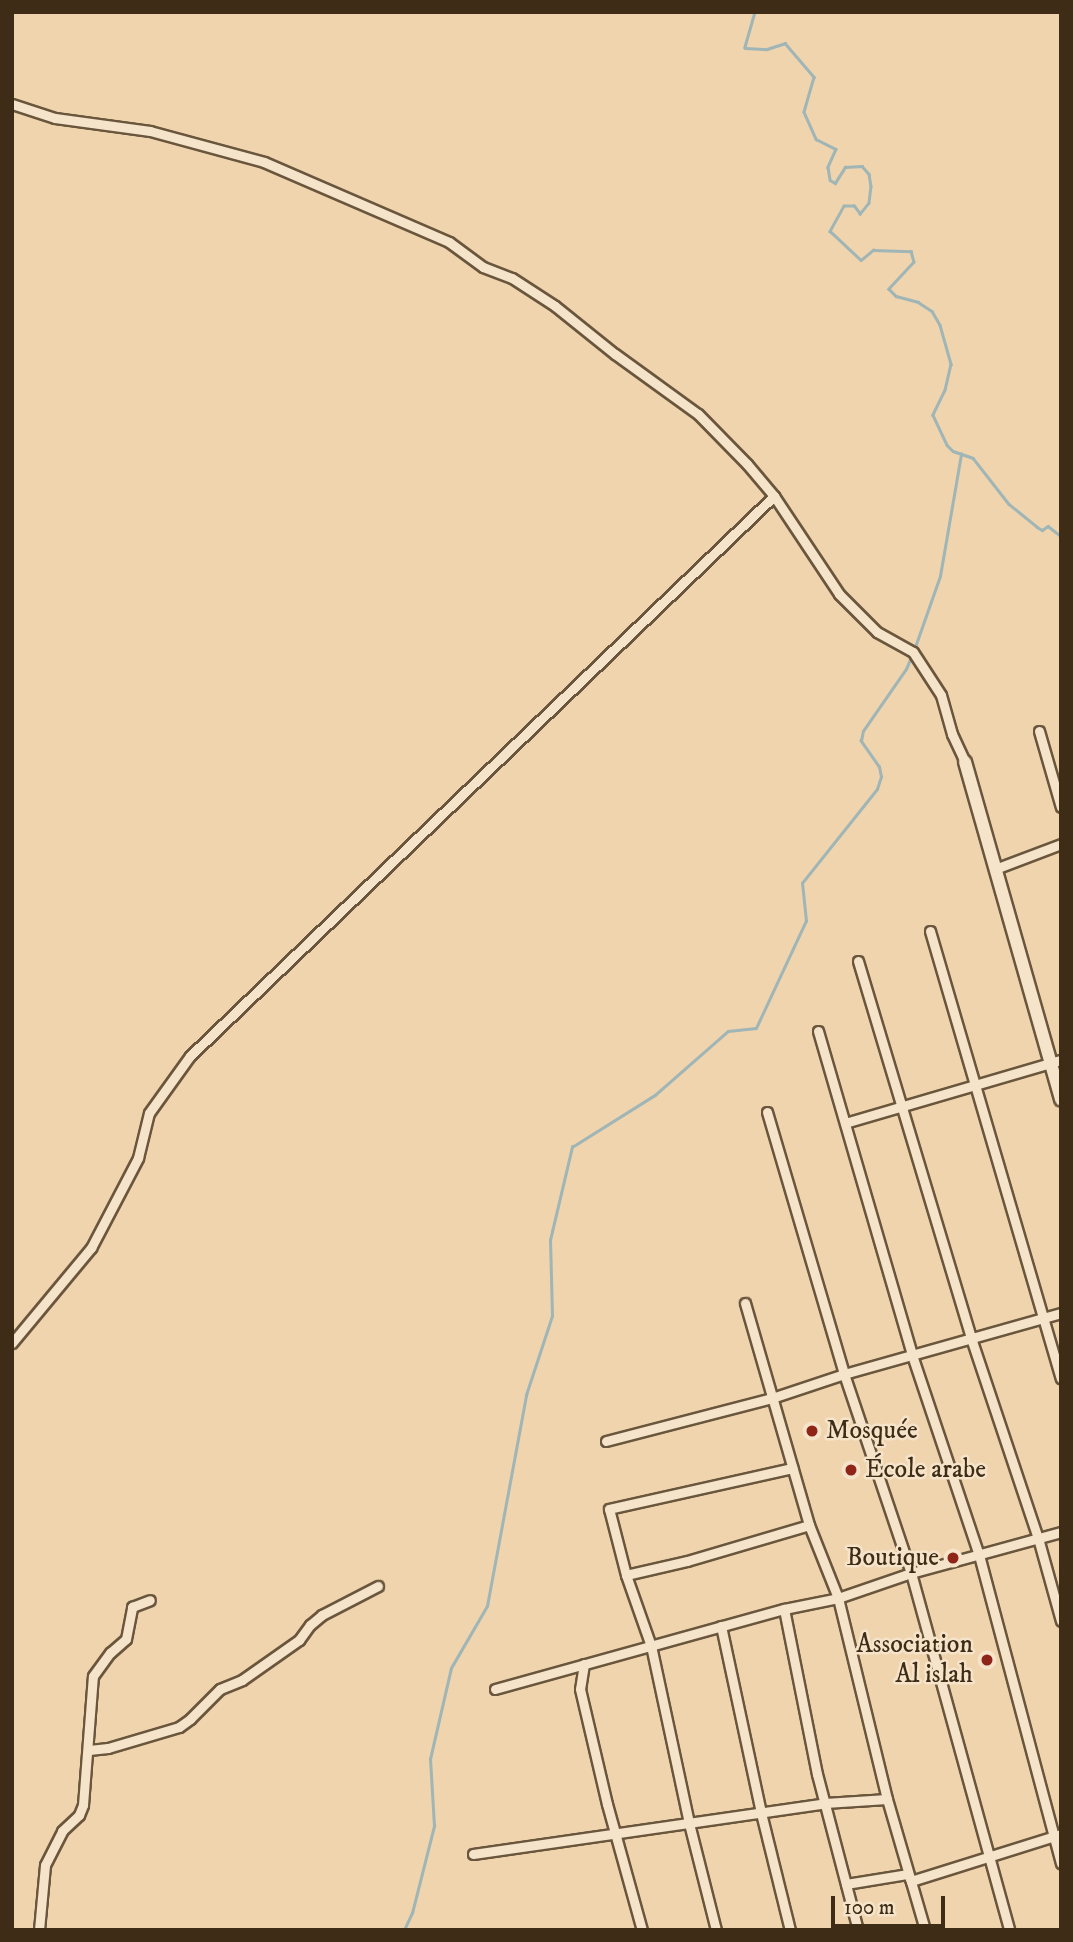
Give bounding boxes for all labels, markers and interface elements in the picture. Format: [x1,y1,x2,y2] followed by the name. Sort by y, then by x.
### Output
[826,1415,918,1447] place label: Mosquée
[804,1423,820,1439] marker: Mosquée
[865,1454,986,1486] place label: École arabe
[843,1462,859,1478] marker: École arabe
[846,1542,939,1574] place label: Boutique
[945,1550,961,1566] marker: Boutique
[856,1629,973,1690] place label: Association Al islah
[979,1652,995,1668] marker: Association Al islah
[835,1882,949,1926] scale bar
[844,1895,895,1921] text: 100 m

